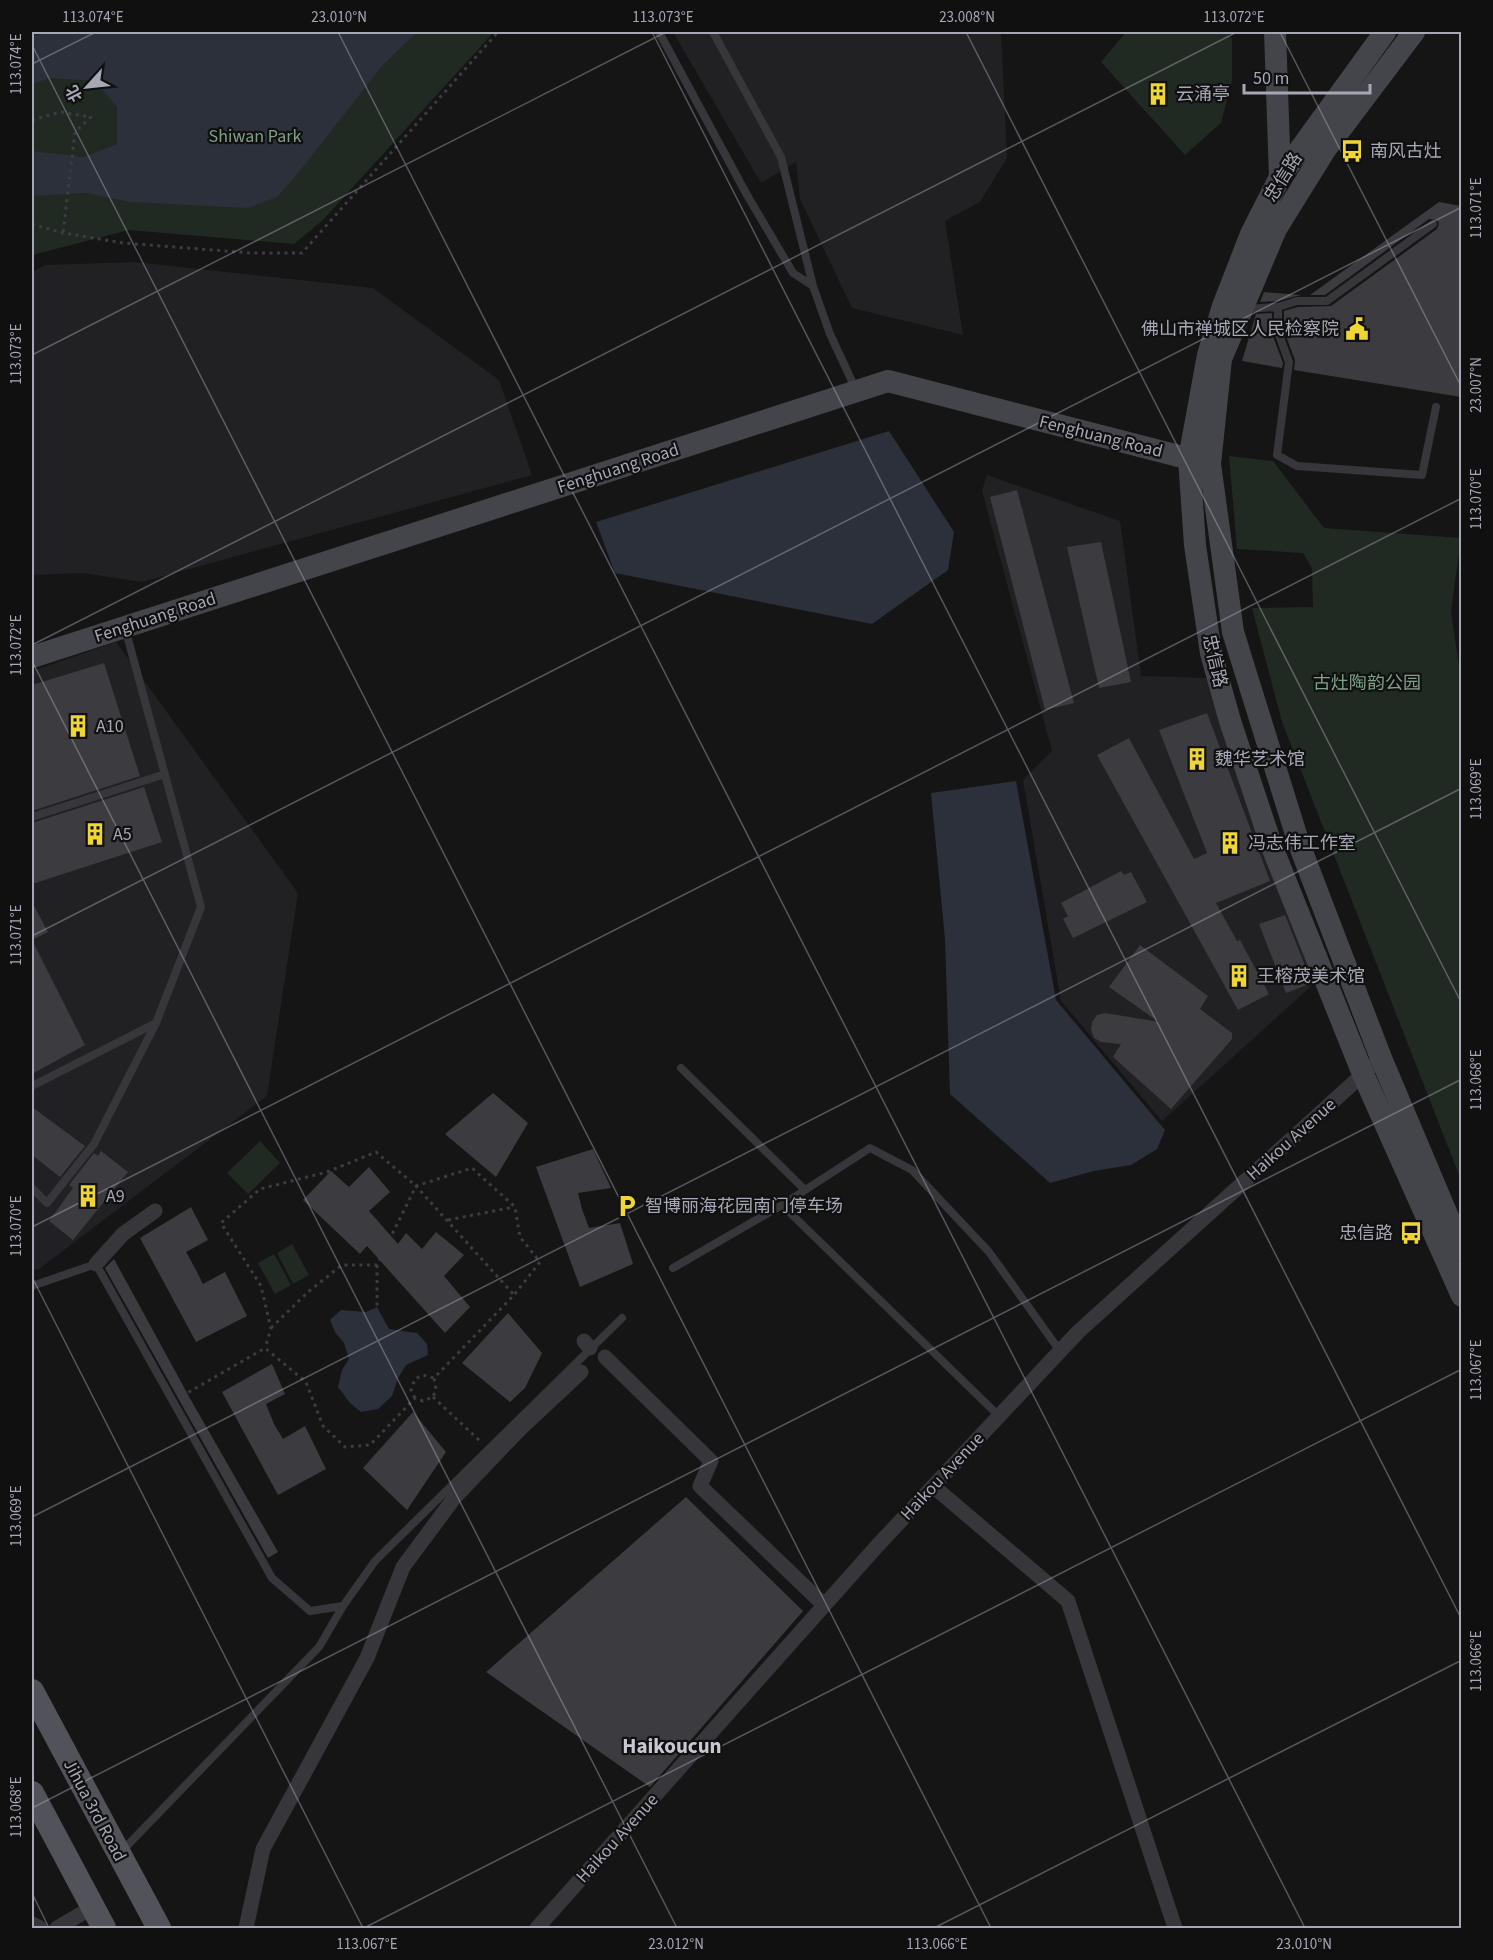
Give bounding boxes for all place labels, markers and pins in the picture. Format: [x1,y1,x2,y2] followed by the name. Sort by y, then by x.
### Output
[1145,81,1171,107] building icon: 云涌亭
[1176,82,1230,107] place label: 云涌亭
[1339,138,1365,164] bus stop icon: 南风古灶
[1370,139,1442,164] place label: 南风古灶
[1344,316,1370,342] public building icon: 佛山市禅城区人民检察院
[1141,317,1339,342] place label: 佛山市禅城区人民检察院
[65,713,91,739] building icon: A10
[96,714,124,739] place label: A10
[1184,746,1210,772] building icon: 魏华艺术馆
[1215,747,1305,772] place label: 魏华艺术馆
[82,821,108,847] building icon: A5
[113,822,132,847] place label: A5
[1217,830,1243,856] building icon: 冯志伟工作室
[1248,831,1356,856] place label: 冯志伟工作室
[1226,963,1252,989] building icon: 王榕茂美术馆
[1257,964,1365,989] place label: 王榕茂美术馆
[75,1183,101,1209] building icon: A9
[106,1184,125,1209] place label: A9
[614,1193,640,1219] parking icon: 智博丽海花园南门停车场
[645,1194,843,1219] place label: 智博丽海花园南门停车场
[1398,1220,1424,1246] bus stop icon: 忠信路
[1339,1221,1393,1246] place label: 忠信路

